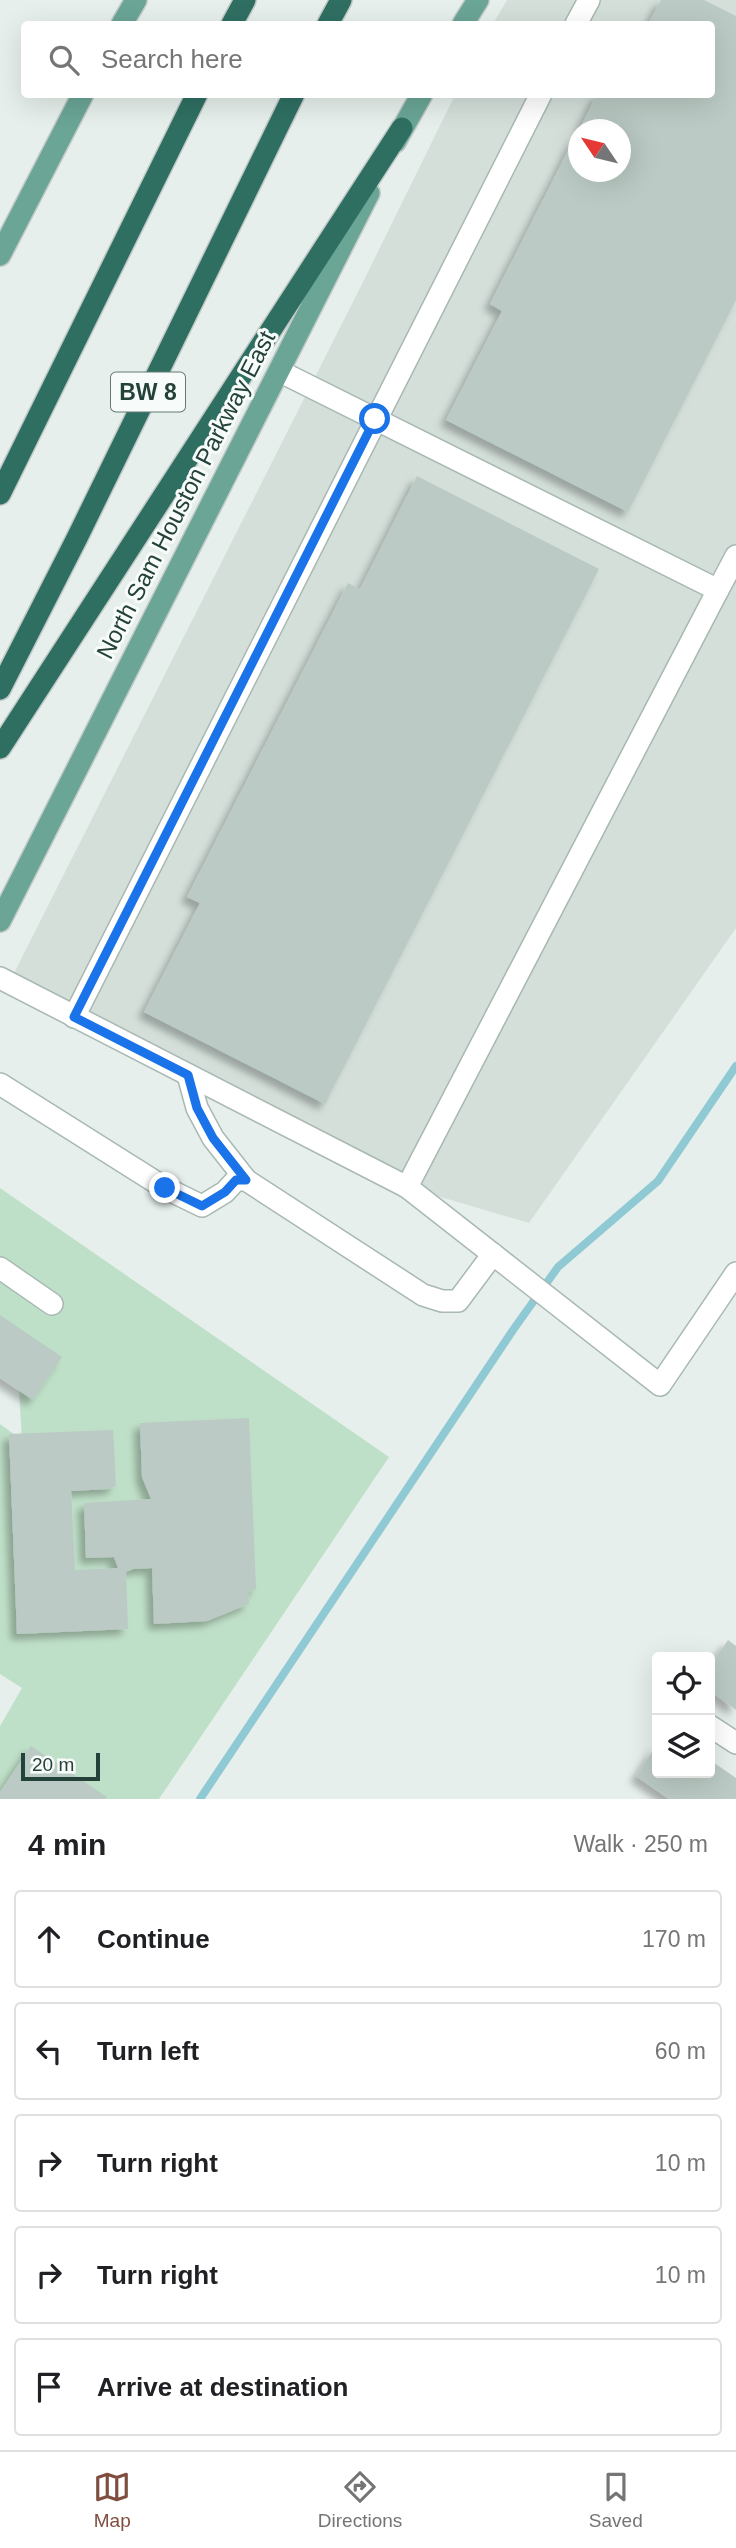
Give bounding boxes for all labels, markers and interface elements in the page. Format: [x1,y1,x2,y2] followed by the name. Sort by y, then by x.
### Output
[21,21,715,98] search box
[45,41,83,79] icon: search
[101,44,243,74] text: Search here
[568,119,631,182] north arrow
[91,326,280,663] street label: North Sam Houston Parkway East
[111,372,185,412] road number: BW 8
[359,403,390,434] route start
[149,1172,180,1203] route end
[652,1652,715,1778] map controls
[652,1652,715,1715] button: locate
[652,1715,715,1778] button: layers
[21,1750,100,1782] scale bar
[32,1754,74,1775] text: 20 m
[28,1828,106,1861] text: 4 min
[573,1831,708,1857] text: Walk · 250 m
[30,1920,68,1958] icon: ahead
[97,1924,210,1954] text: Continue
[642,1926,706,1952] text: 170 m
[30,2032,68,2070] icon: left
[97,2036,199,2066] text: Turn left
[655,2038,706,2064] text: 60 m
[30,2144,68,2182] icon: right
[97,2148,218,2178] text: Turn right
[655,2150,706,2176] text: 10 m
[30,2256,68,2294] icon: right
[97,2260,218,2290] text: Turn right
[655,2262,706,2288] text: 10 m
[30,2368,68,2406] icon: arrive
[97,2372,348,2402] text: Arrive at destination
[93,2468,131,2532] tab: Map
[318,2468,402,2532] tab: Directions
[589,2468,643,2532] tab: Saved

